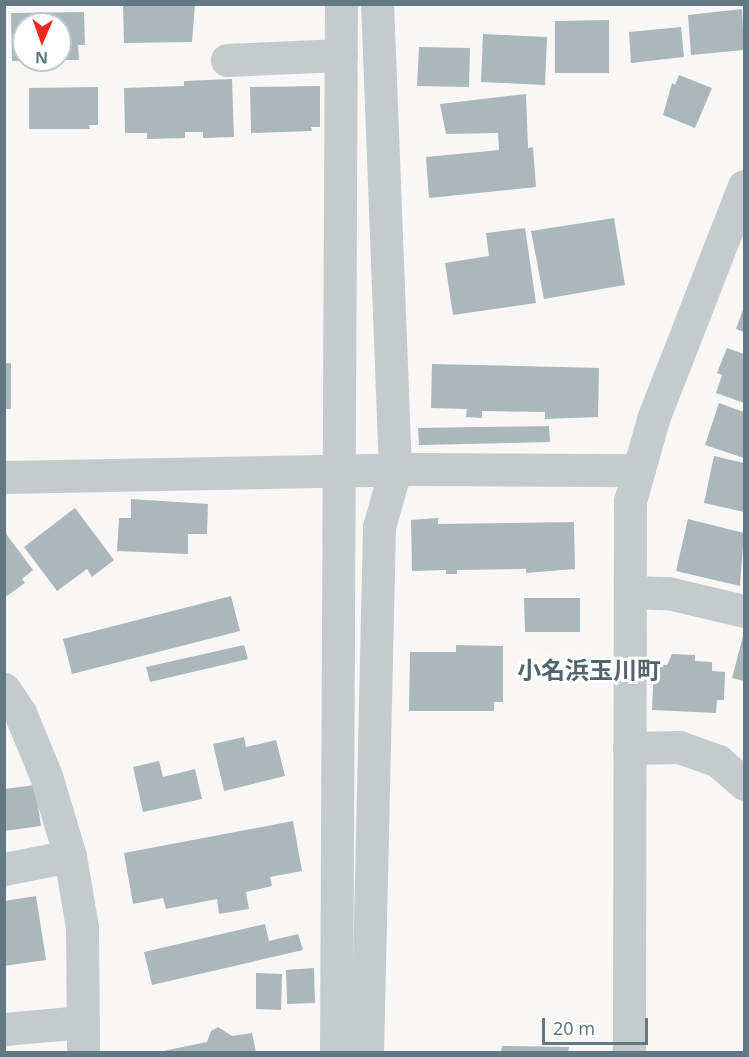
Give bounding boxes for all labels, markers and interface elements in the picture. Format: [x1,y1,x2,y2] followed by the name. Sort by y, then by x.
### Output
[12,12,72,72] north arrow
[35,47,48,69] text: N
[517,656,661,684] district label: 小名浜玉川町
[545,1006,652,1044] scale bar
[553,1016,595,1040] text: 20 m

